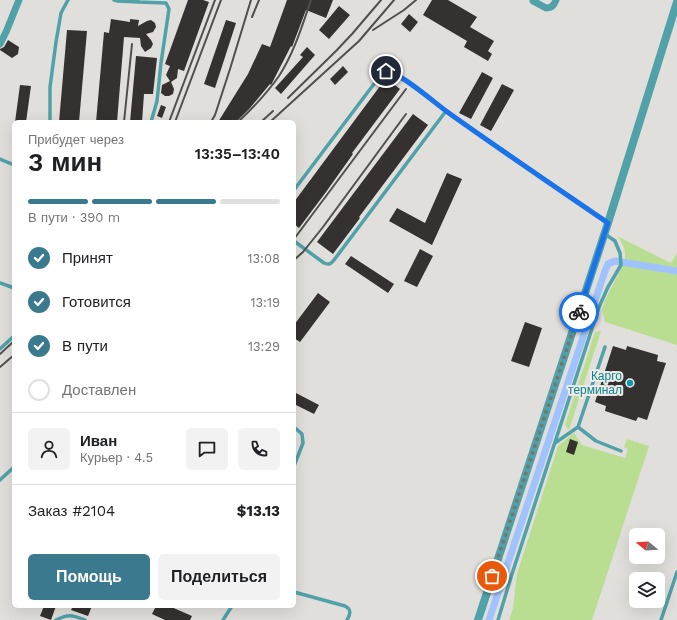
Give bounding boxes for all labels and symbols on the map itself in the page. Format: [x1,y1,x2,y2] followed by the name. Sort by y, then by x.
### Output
[369,54,403,88] pin
[559,292,599,332] courier
[568,369,622,397] place label: Карго терминал
[625,378,635,388] marker: Карго терминал
[629,528,665,564] north arrow
[475,559,509,593] pin

